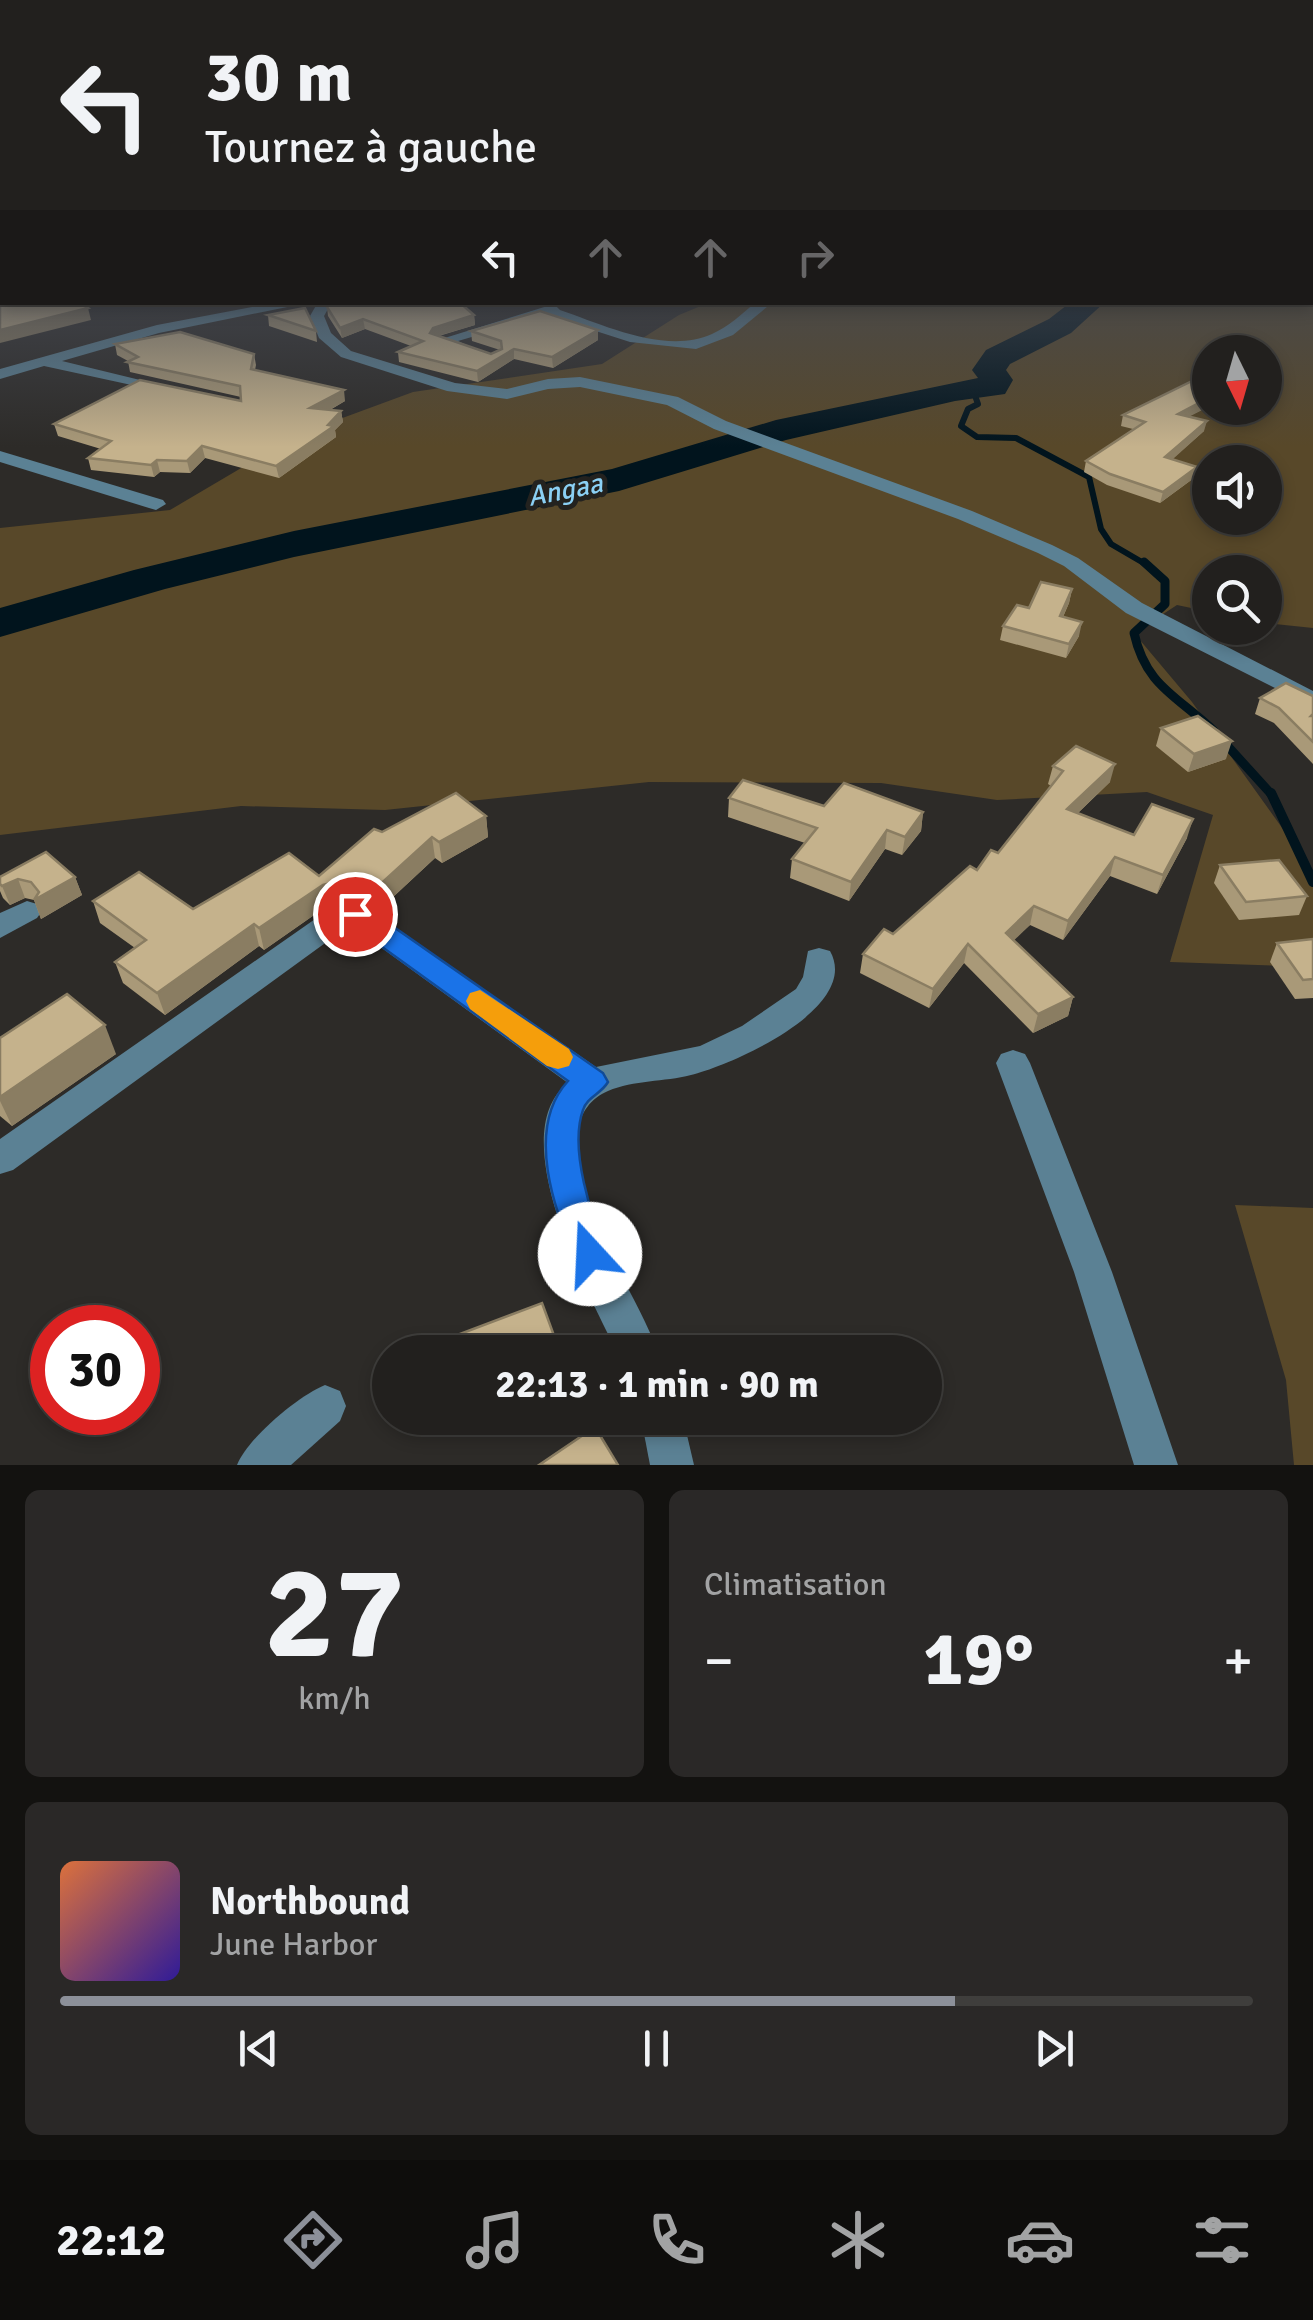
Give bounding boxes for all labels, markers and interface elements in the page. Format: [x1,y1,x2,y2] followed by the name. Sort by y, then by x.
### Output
[205,34,353,120] text: 30 m
[40,40,170,170] icon: left
[205,120,537,175] text: Tournez à gauche
[473,230,528,285] icon: left
[578,230,633,285] icon: ahead
[683,230,738,285] icon: ahead
[788,230,843,285] icon: right
[1192,335,1282,425] north arrow
[1192,335,1282,645] map controls
[1192,445,1282,535] button: sound
[525,466,606,514] water label: Angaa
[1192,555,1282,645] button: search
[313,872,398,957] pin
[328,887,383,942] icon: arrive
[538,1202,642,1306] position arrow
[30,1305,160,1435] speed limit sign: 30
[495,1361,819,1408] text: 22:13 · 1 min · 90 m
[264,1534,405,1694] text: 27
[704,1565,887,1604] text: Climatisation
[923,1613,1034,1706] text: 19°
[704,1627,734,1695] text: −
[1223,1627,1253,1695] text: +
[298,1679,371,1718] text: km/h
[210,1878,410,1925] text: Northbound
[210,1925,377,1964] text: June Harbor
[231,2021,286,2076] icon: previous
[629,2021,684,2076] icon: pause
[1027,2021,1082,2076] icon: next
[278,2205,348,2275] icon: directions
[460,2205,530,2275] icon: music
[642,2205,712,2275] icon: phone
[823,2205,893,2275] icon: climate
[1005,2205,1075,2275] icon: car
[1187,2205,1257,2275] icon: filters
[56,2213,166,2268] text: 22:12

